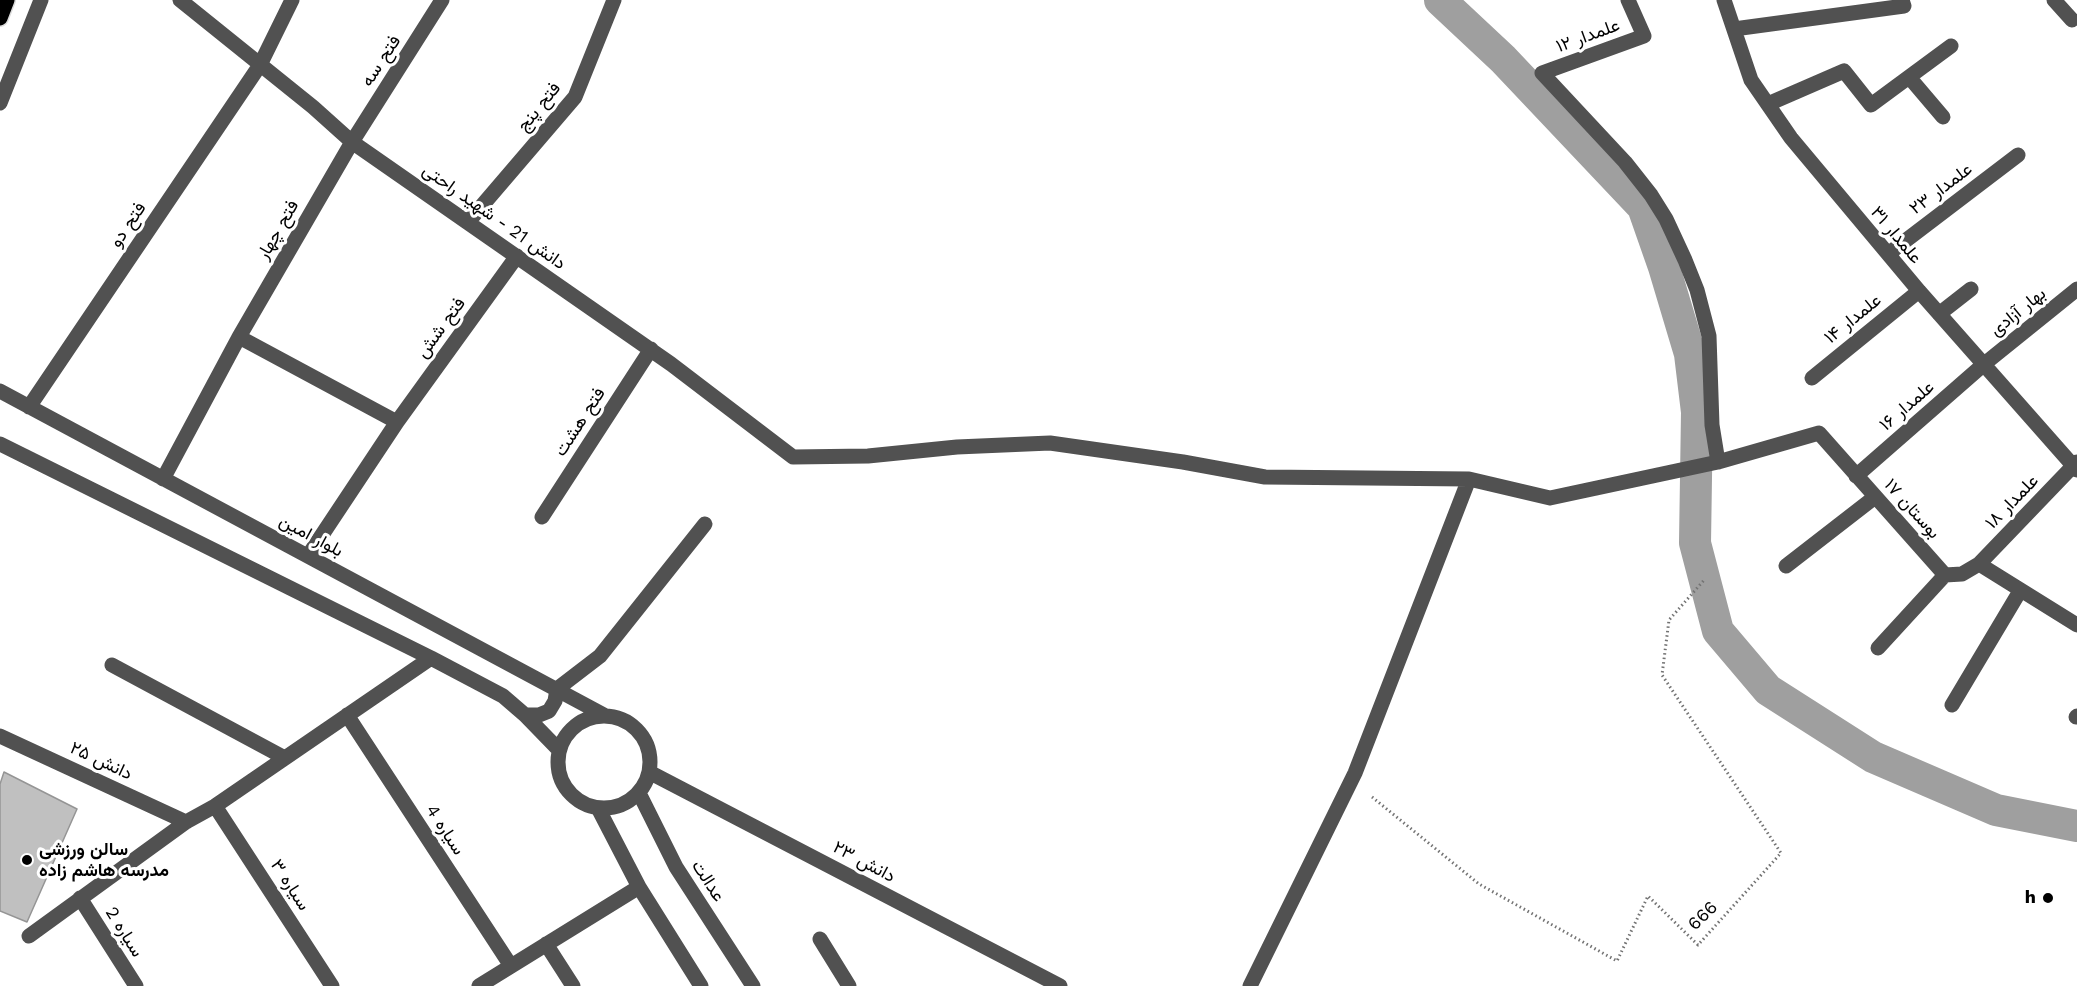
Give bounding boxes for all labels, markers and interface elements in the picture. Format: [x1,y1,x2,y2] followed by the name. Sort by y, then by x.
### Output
[1553,15,1623,57] street label: علمدار ۱۲
[356,31,406,91] street label: فتح سه
[513,78,565,136] street label: فتح پنج
[1905,158,1977,220] street label: علمدار ۲۳
[418,159,570,275] street label: دانش 21 - شهید راحتی
[252,196,304,264] street label: فتح چهار
[105,198,151,252] street label: فتح دو
[1866,202,1926,268] street label: علمدار ۳۱
[1986,283,2050,341] street label: بهار آزادی
[1820,290,1886,348] street label: علمدار ۱۴
[412,293,470,363] street label: فتح شش
[1875,376,1939,436] street label: علمدار ۱۶
[550,384,610,460] street label: فتح هشت
[1981,470,2043,534] street label: علمدار ۱۸
[1879,475,1945,543] street label: بوستان ۱۷
[275,510,347,562] street label: بلوار امین
[66,737,136,785] street label: دانش ۲۵
[421,801,469,859] street label: سیاره 4
[829,837,899,887] street label: دانش ۲۳
[39,839,169,882] place label: سالن ورزشی مدرسه هاشم زاده
[20,853,34,867] marker: سالن ورزشی مدرسه هاشم زاده
[266,855,314,915] street label: سیاره ۳
[687,856,729,906] street label: عدالت
[2025,887,2036,909] place label: h
[2041,891,2055,905] marker: h
[1684,897,1722,935] street label: 666
[100,903,148,961] street label: سیاره 2

